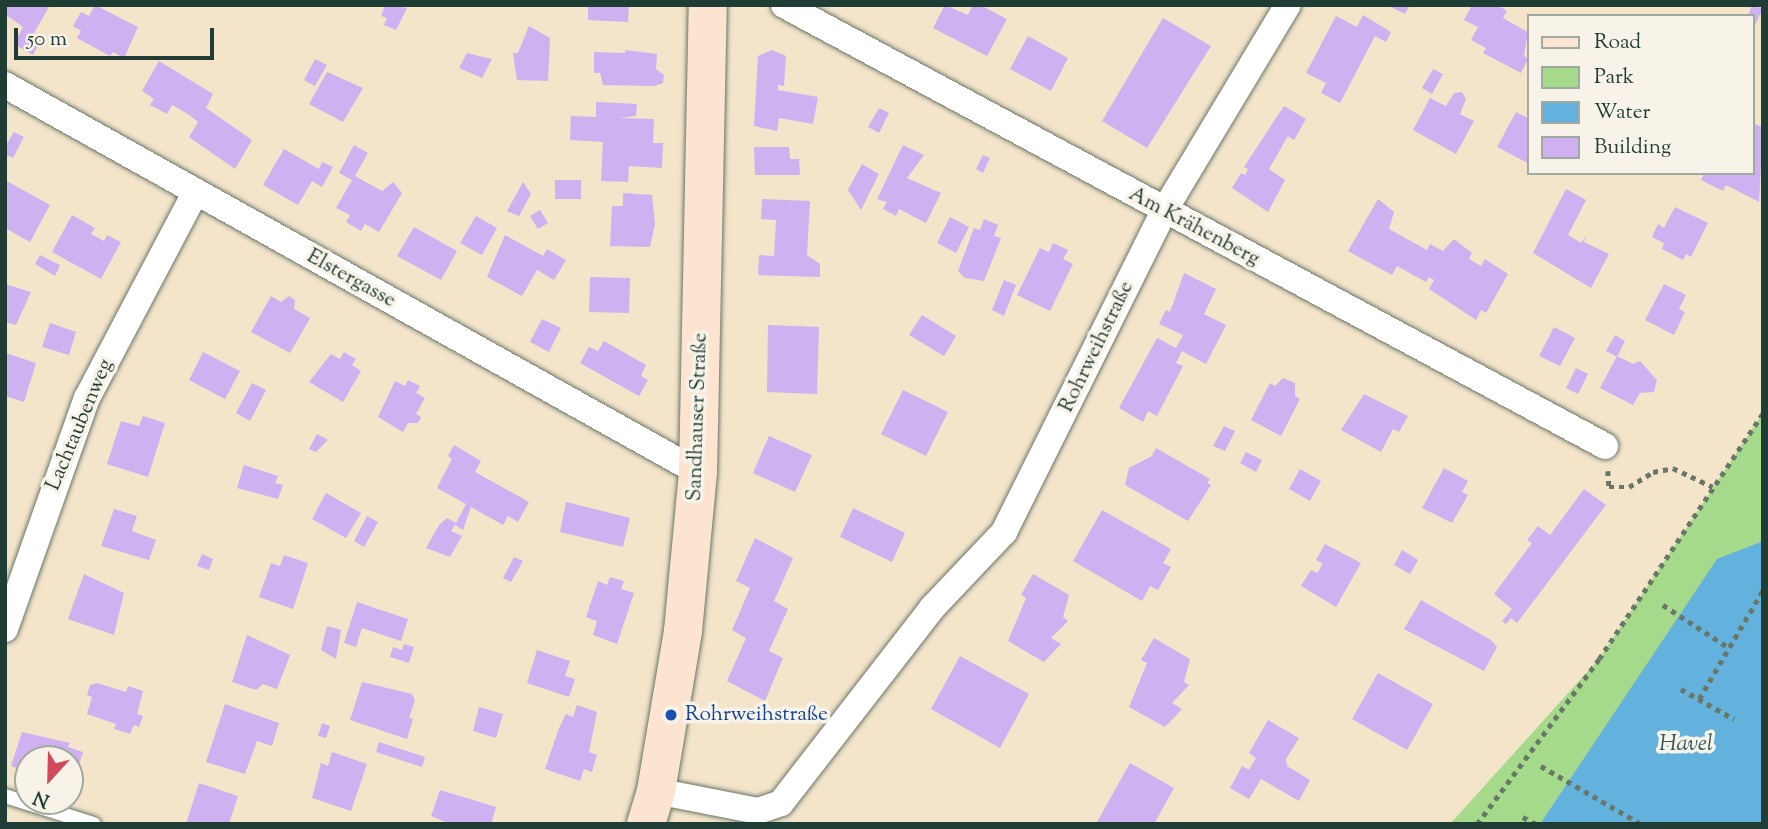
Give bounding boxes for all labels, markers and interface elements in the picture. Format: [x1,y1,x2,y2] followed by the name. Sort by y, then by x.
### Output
[18,14,217,58] scale bar
[1526,14,1754,175] legend
[27,25,67,55] text: 50 m
[1594,28,1641,58] text: Road
[1594,63,1634,93] text: Park
[1594,98,1650,128] text: Water
[1594,133,1671,163] text: Building
[1124,182,1264,272] street label: Am Krähenberg
[302,244,400,314] street label: Elstergasse
[1054,277,1140,417] street label: Rohrweihstraße
[682,332,714,502] street label: Sandhauser Straße
[41,356,119,494] street label: Lachtaubenweg
[685,702,828,728] place label: Rohrweihstraße
[663,707,679,723] marker: Rohrweihstraße
[1659,731,1713,759] water label: Havel
[14,745,84,815] north arrow
[30,783,54,813] text: N

